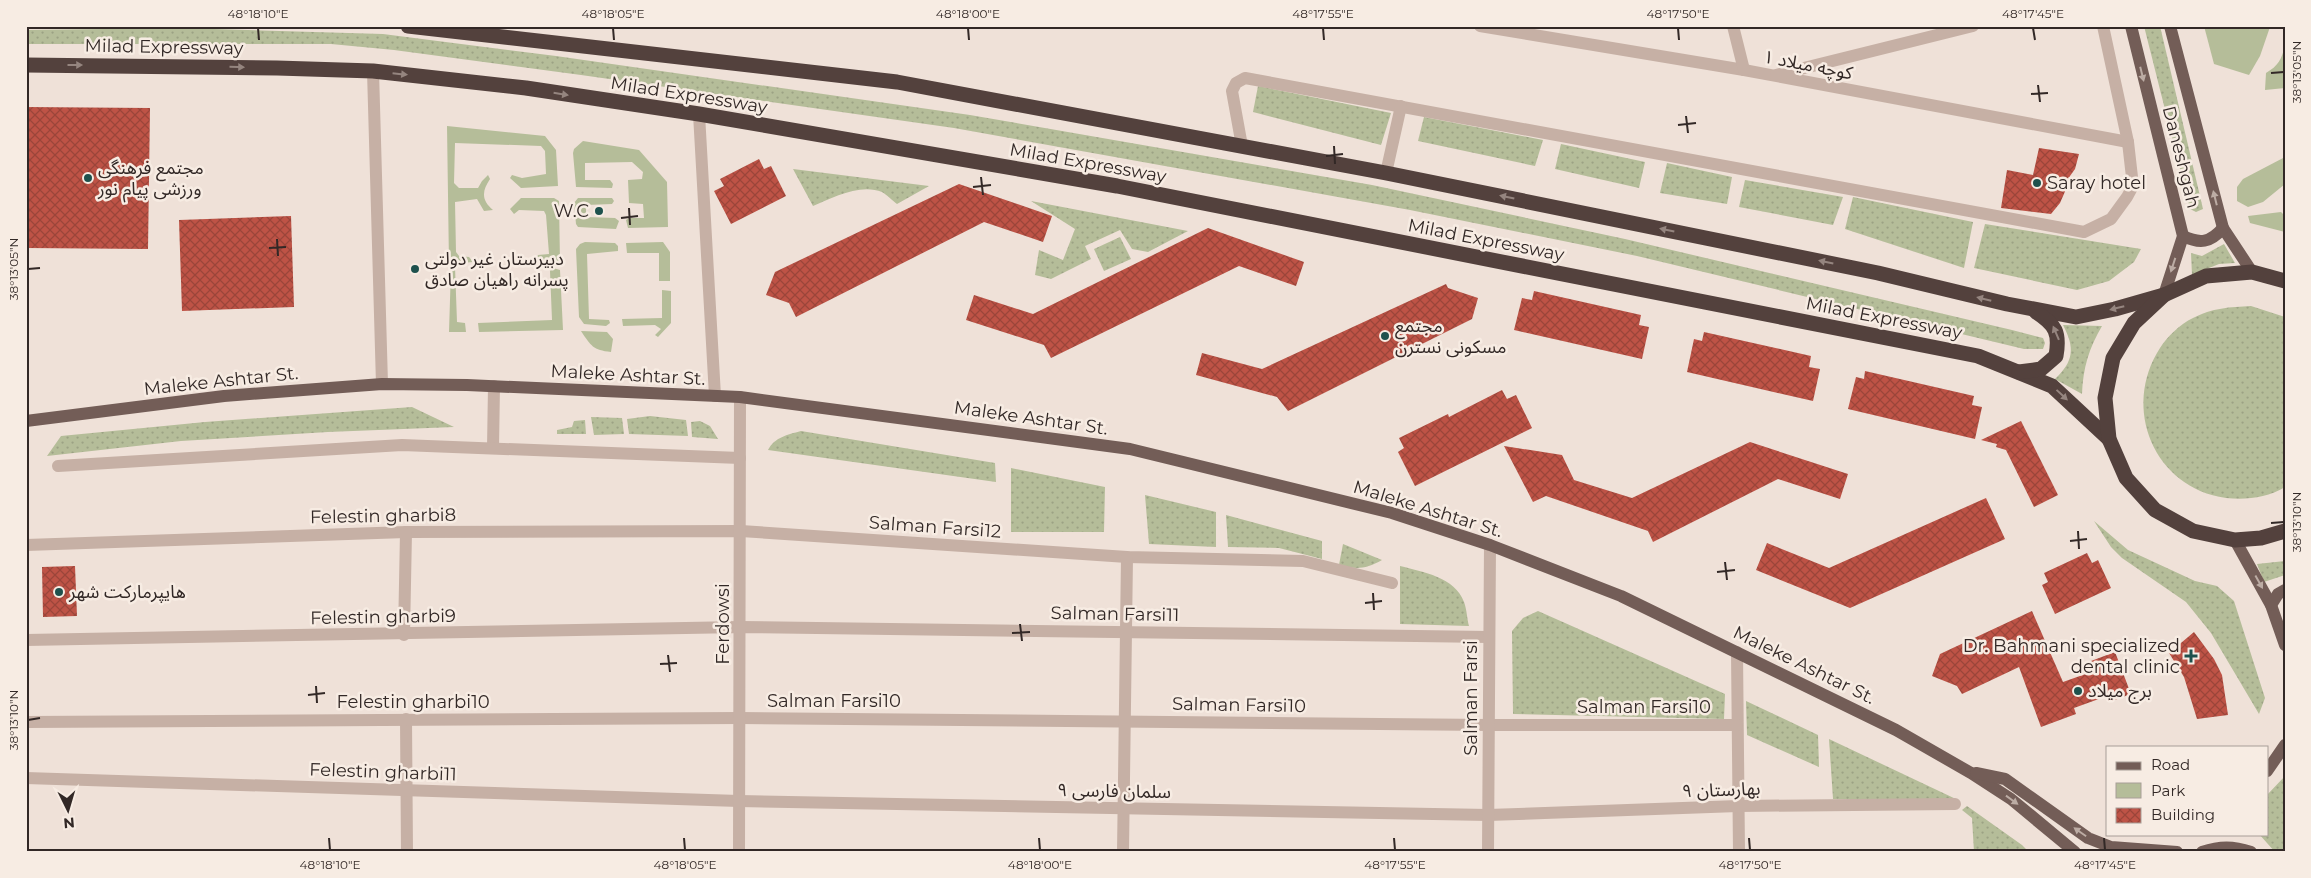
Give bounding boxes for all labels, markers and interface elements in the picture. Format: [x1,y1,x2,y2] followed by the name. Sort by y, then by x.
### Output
[227,6,289,21] text: 48°18'10"E
[581,6,645,21] text: 48°18'05"E
[936,6,1000,21] text: 48°18'00"E
[1292,6,1354,21] text: 48°17'55"E
[1647,6,1709,21] text: 48°17'50"E
[2002,6,2064,21] text: 48°17'45"E
[84,35,244,59] street label: Milad Expressway
[2289,41,2304,103] text: 38°13'05"N
[1761,46,1855,85] street label: کوچه میلاد ۱
[67,61,83,69] one-way arrow
[230,63,246,71] one-way arrow
[2138,66,2146,81] one-way arrow
[392,70,408,78] one-way arrow
[609,72,769,118] street label: Milad Expressway
[553,90,569,98] one-way arrow
[2158,104,2204,210] street label: Daneshgah
[1008,138,1168,188] street label: Milad Expressway
[97,157,204,203] place label: مجتمع فرهنگی ورزشی پیام نور
[82,172,94,184] marker: مجتمع فرهنگی ورزشی پیام نور
[2047,172,2146,194] place label: Saray hotel
[2031,177,2043,189] marker: Saray hotel
[2211,191,2219,206] one-way arrow
[1499,193,1515,201] one-way arrow
[553,200,589,222] place label: W.C
[593,205,605,217] marker: W.C
[1406,214,1566,266] street label: Milad Expressway
[1659,226,1674,234] one-way arrow
[6,238,21,300] text: 38°13'05"N
[425,248,569,291] place label: دبیرستان غیر دولتی پسرانه راهیان صادق
[2169,257,2177,272] one-way arrow
[1817,258,1833,266] one-way arrow
[409,263,421,275] marker: دبیرستان غیر دولتی پسرانه راهیان صادق
[1804,292,1964,344] street label: Milad Expressway
[1977,295,1992,303] one-way arrow
[2109,304,2125,312] one-way arrow
[1395,315,1507,358] place label: مجتمع مسکونی نسترن
[2052,325,2060,340] one-way arrow
[1379,330,1391,342] marker: مجتمع مسکونی نسترن
[550,360,706,390] street label: Maleke Ashtar St.
[143,362,299,400] street label: Maleke Ashtar St.
[2056,389,2068,401] one-way arrow
[953,396,1109,440] street label: Maleke Ashtar St.
[1351,476,1505,542] street label: Maleke Ashtar St.
[2289,492,2304,552] text: 38°13'10"N
[310,504,456,528] street label: Felestin gharbi8
[868,511,1002,543] street label: Salman Farsi12
[2254,576,2263,589] one-way arrow
[68,581,186,603] place label: هایپرمارکت شهر
[712,583,734,665] street label: Ferdowsi
[53,586,65,598] marker: هایپرمارکت شهر
[1051,602,1179,626] street label: Salman Farsi11
[310,605,456,629] street label: Felestin gharbi9
[1729,621,1879,709] street label: Maleke Ashtar St.
[1963,635,2180,678] place label: Dr. Bahmani specialized dental clinic
[1460,640,1482,756] street label: Salman Farsi
[2184,649,2198,663] marker: Dr. Bahmani specialized dental clinic
[2088,680,2152,704] place label: برج میلاد
[2072,685,2084,697] marker: برج میلاد
[6,690,21,750] text: 38°13'10"N
[767,690,901,712] street label: Salman Farsi10
[336,691,490,713] street label: Felestin gharbi10
[1172,693,1306,717] street label: Salman Farsi10
[1577,696,1711,718] street label: Salman Farsi10
[2106,746,2268,836] legend
[2151,755,2190,774] text: Road
[309,758,457,786] street label: Felestin gharbi11
[1681,778,1761,802] street label: بهارستان ۹
[1057,779,1171,803] street label: سلمان فارسی ۹
[2151,781,2185,800] text: Park
[42,786,92,836] north arrow
[2005,795,2019,805] one-way arrow
[2151,805,2215,824] text: Building
[63,813,76,832] text: N
[2073,827,2087,837] one-way arrow
[299,857,361,872] text: 48°18'10"E
[653,857,717,872] text: 48°18'05"E
[1008,857,1072,872] text: 48°18'00"E
[1364,857,1426,872] text: 48°17'55"E
[1719,857,1781,872] text: 48°17'50"E
[2074,857,2136,872] text: 48°17'45"E

